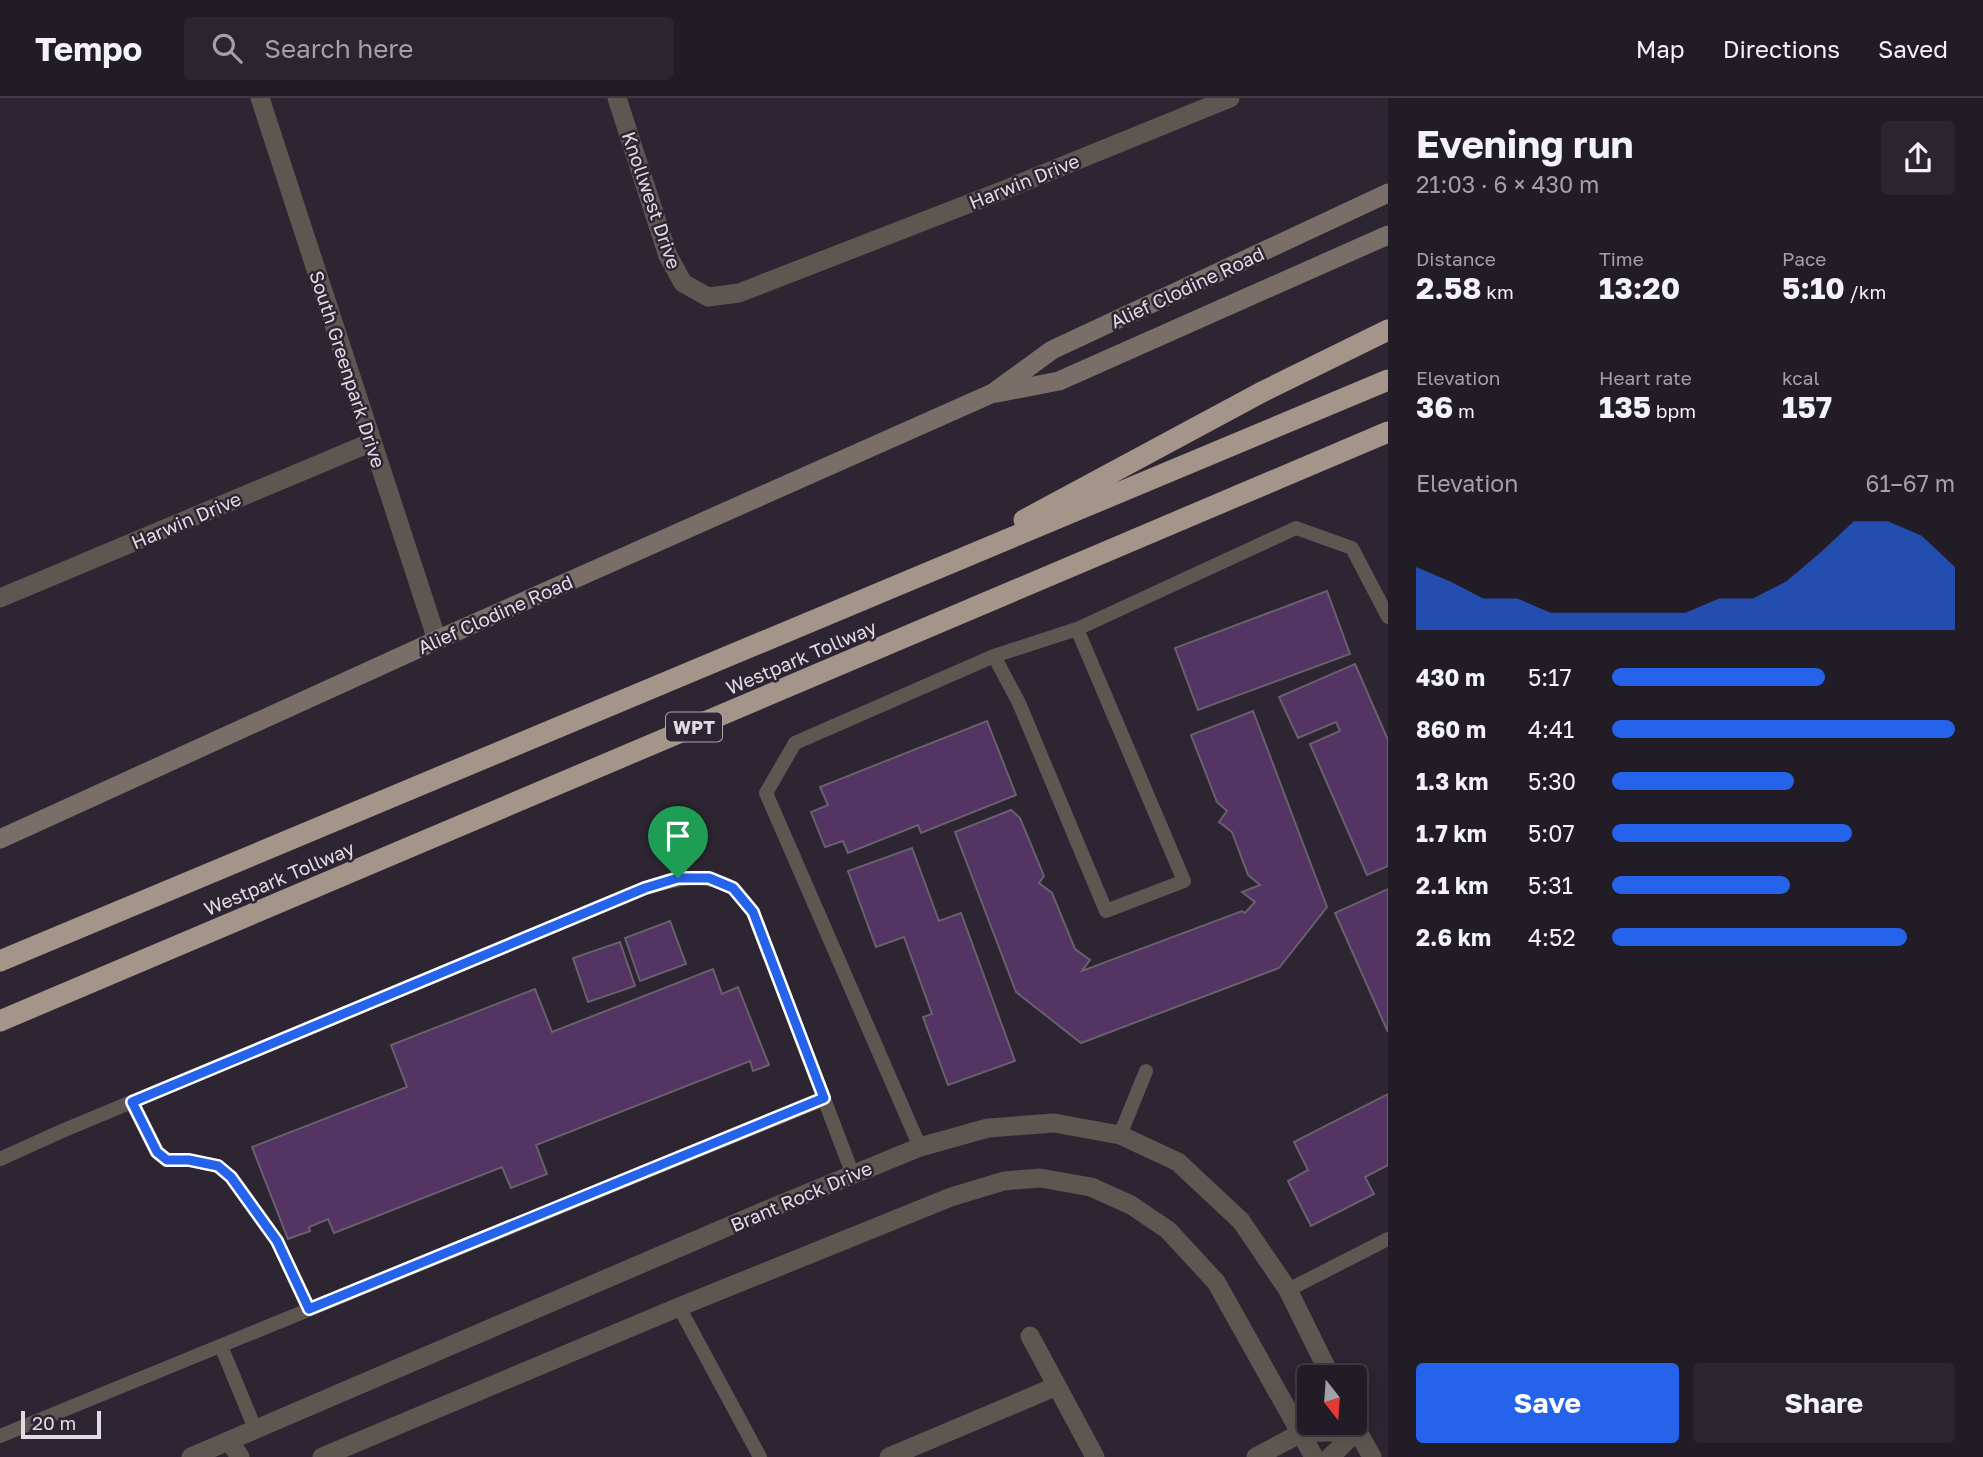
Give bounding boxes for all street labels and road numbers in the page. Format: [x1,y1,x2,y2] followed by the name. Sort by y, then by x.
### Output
[618,128,686,272] street label: Knollwest Drive
[965,148,1083,214] street label: Harwin Drive
[1106,241,1268,333] street label: Alief Clodine Road
[305,268,391,470] street label: South Greenpark Drive
[128,487,244,553] street label: Harwin Drive
[414,570,576,658] street label: Alief Clodine Road
[722,615,880,699] street label: Westpark Tollway
[666,712,722,742] road number: WPT
[200,836,358,920] street label: Westpark Tollway
[727,1156,875,1236] street label: Brant Rock Drive

